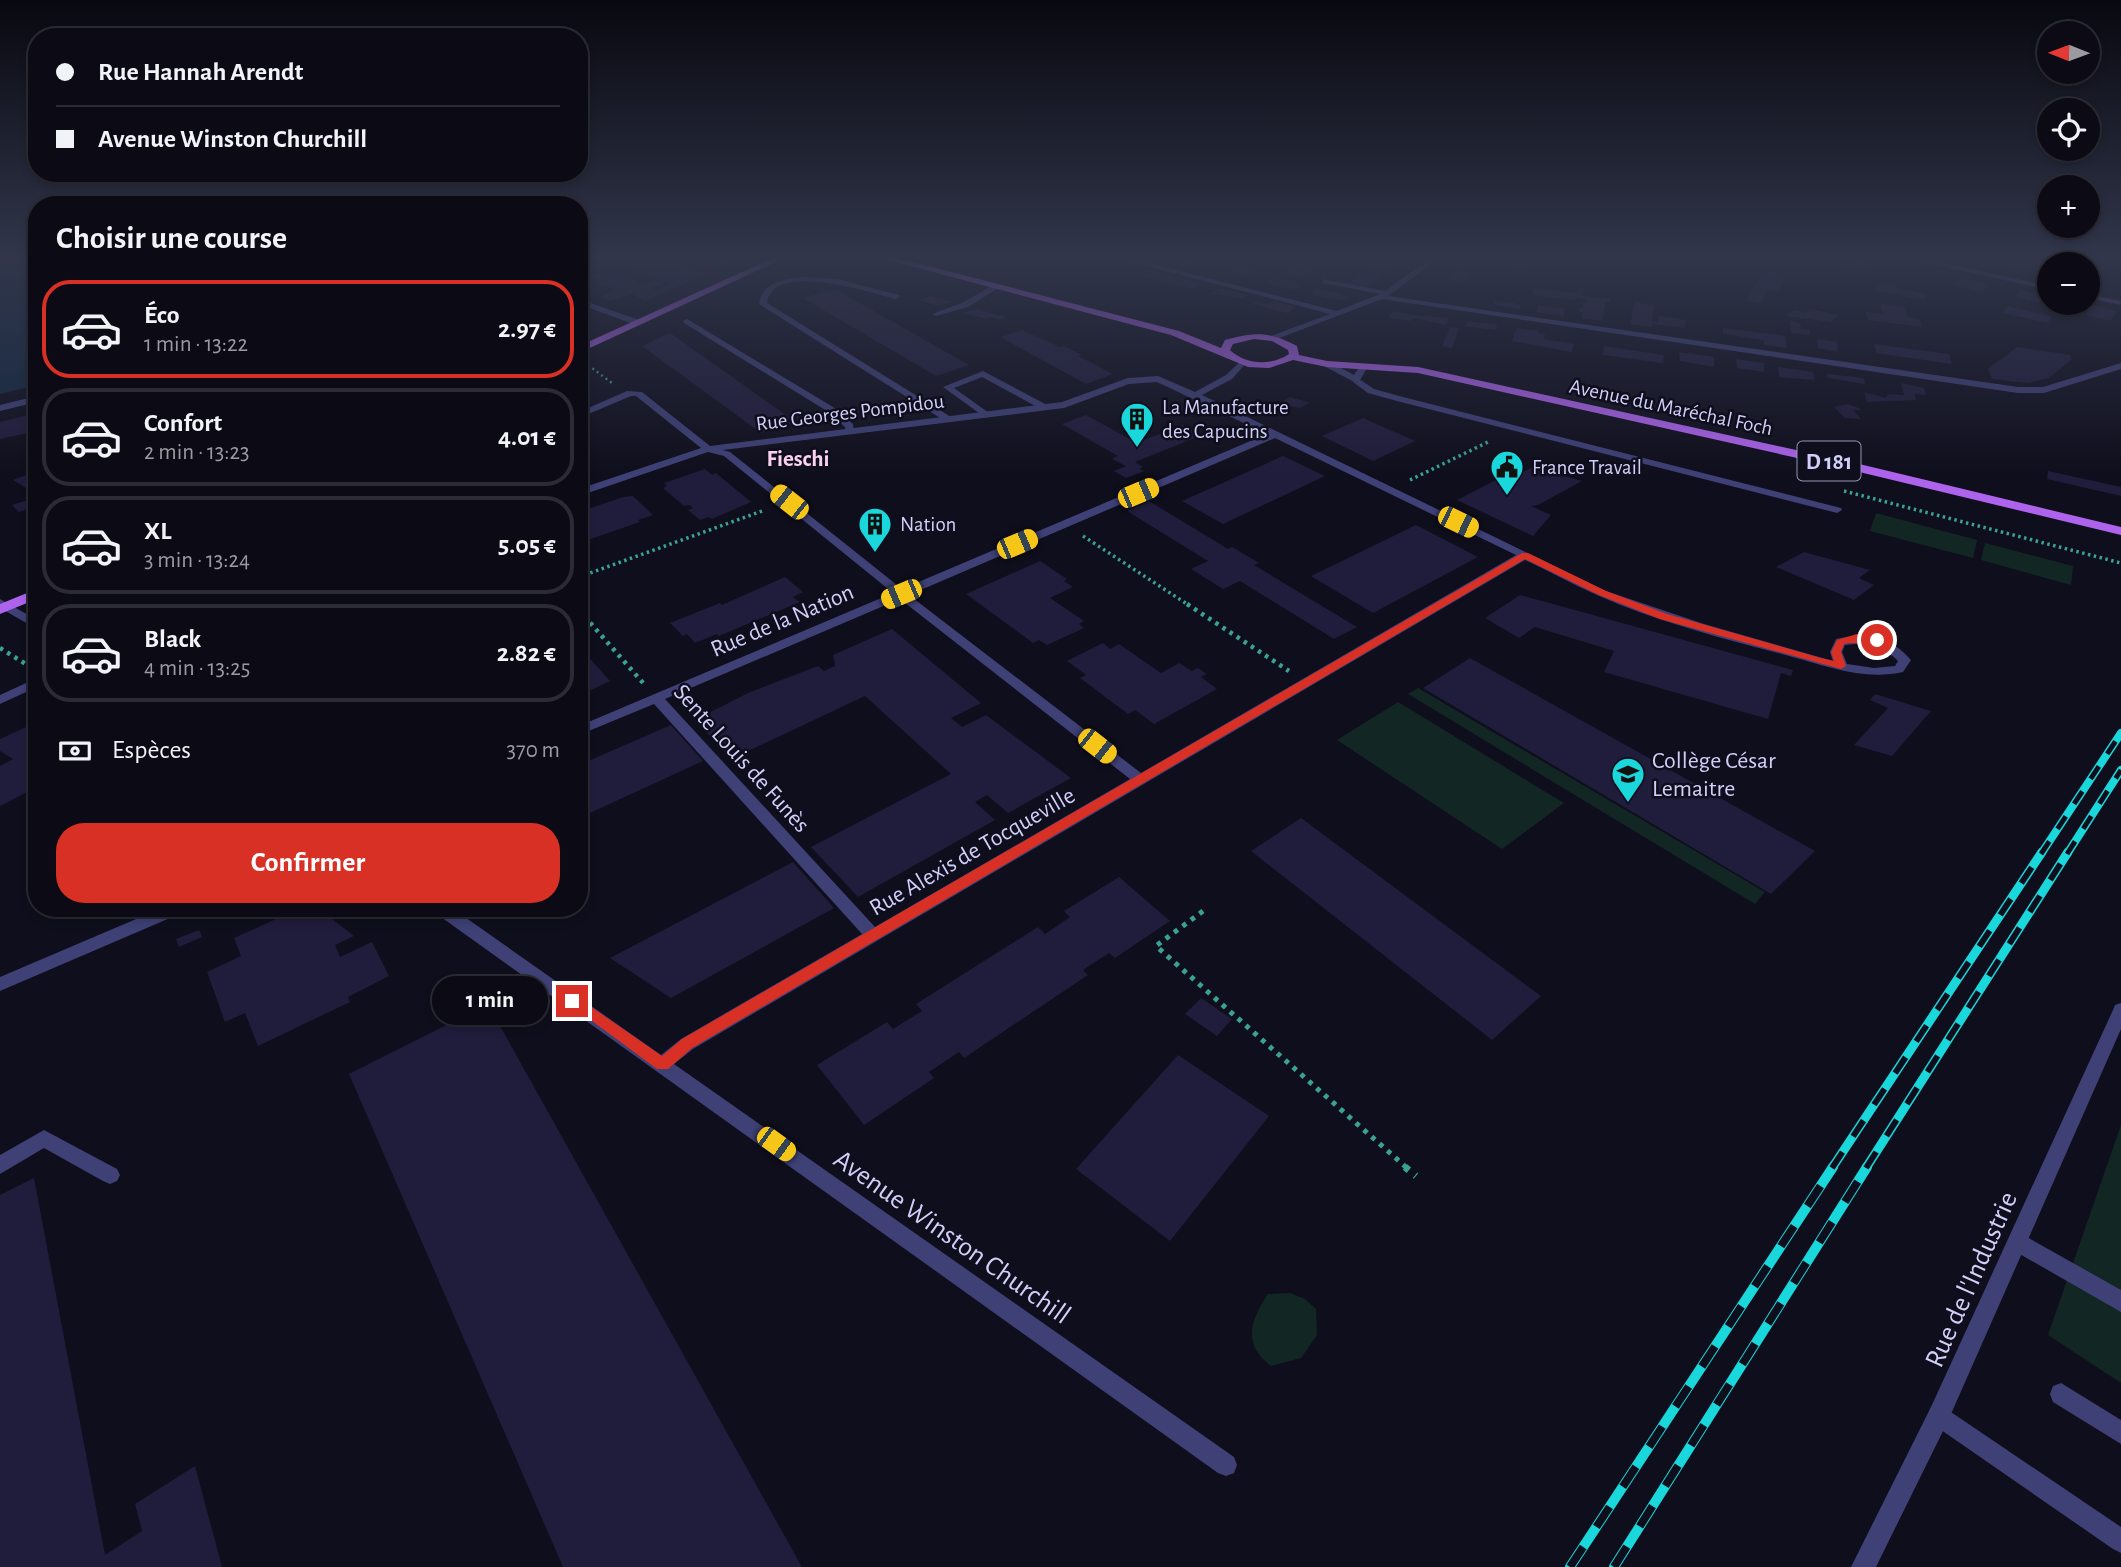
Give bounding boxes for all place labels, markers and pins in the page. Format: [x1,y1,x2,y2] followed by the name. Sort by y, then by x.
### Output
[1162,397,1289,442] place label: La Manufacture des Capucins
[1118,400,1156,449] building icon: La Manufacture des Capucins
[1488,448,1526,497] public building icon: France Travail
[1532,457,1642,478] place label: France Travail
[856,505,894,554] building icon: Nation
[900,514,956,535] place label: Nation
[1652,749,1776,801] place label: Collège César Lemaitre
[1609,755,1647,804] school or university icon: Collège César Lemaitre

